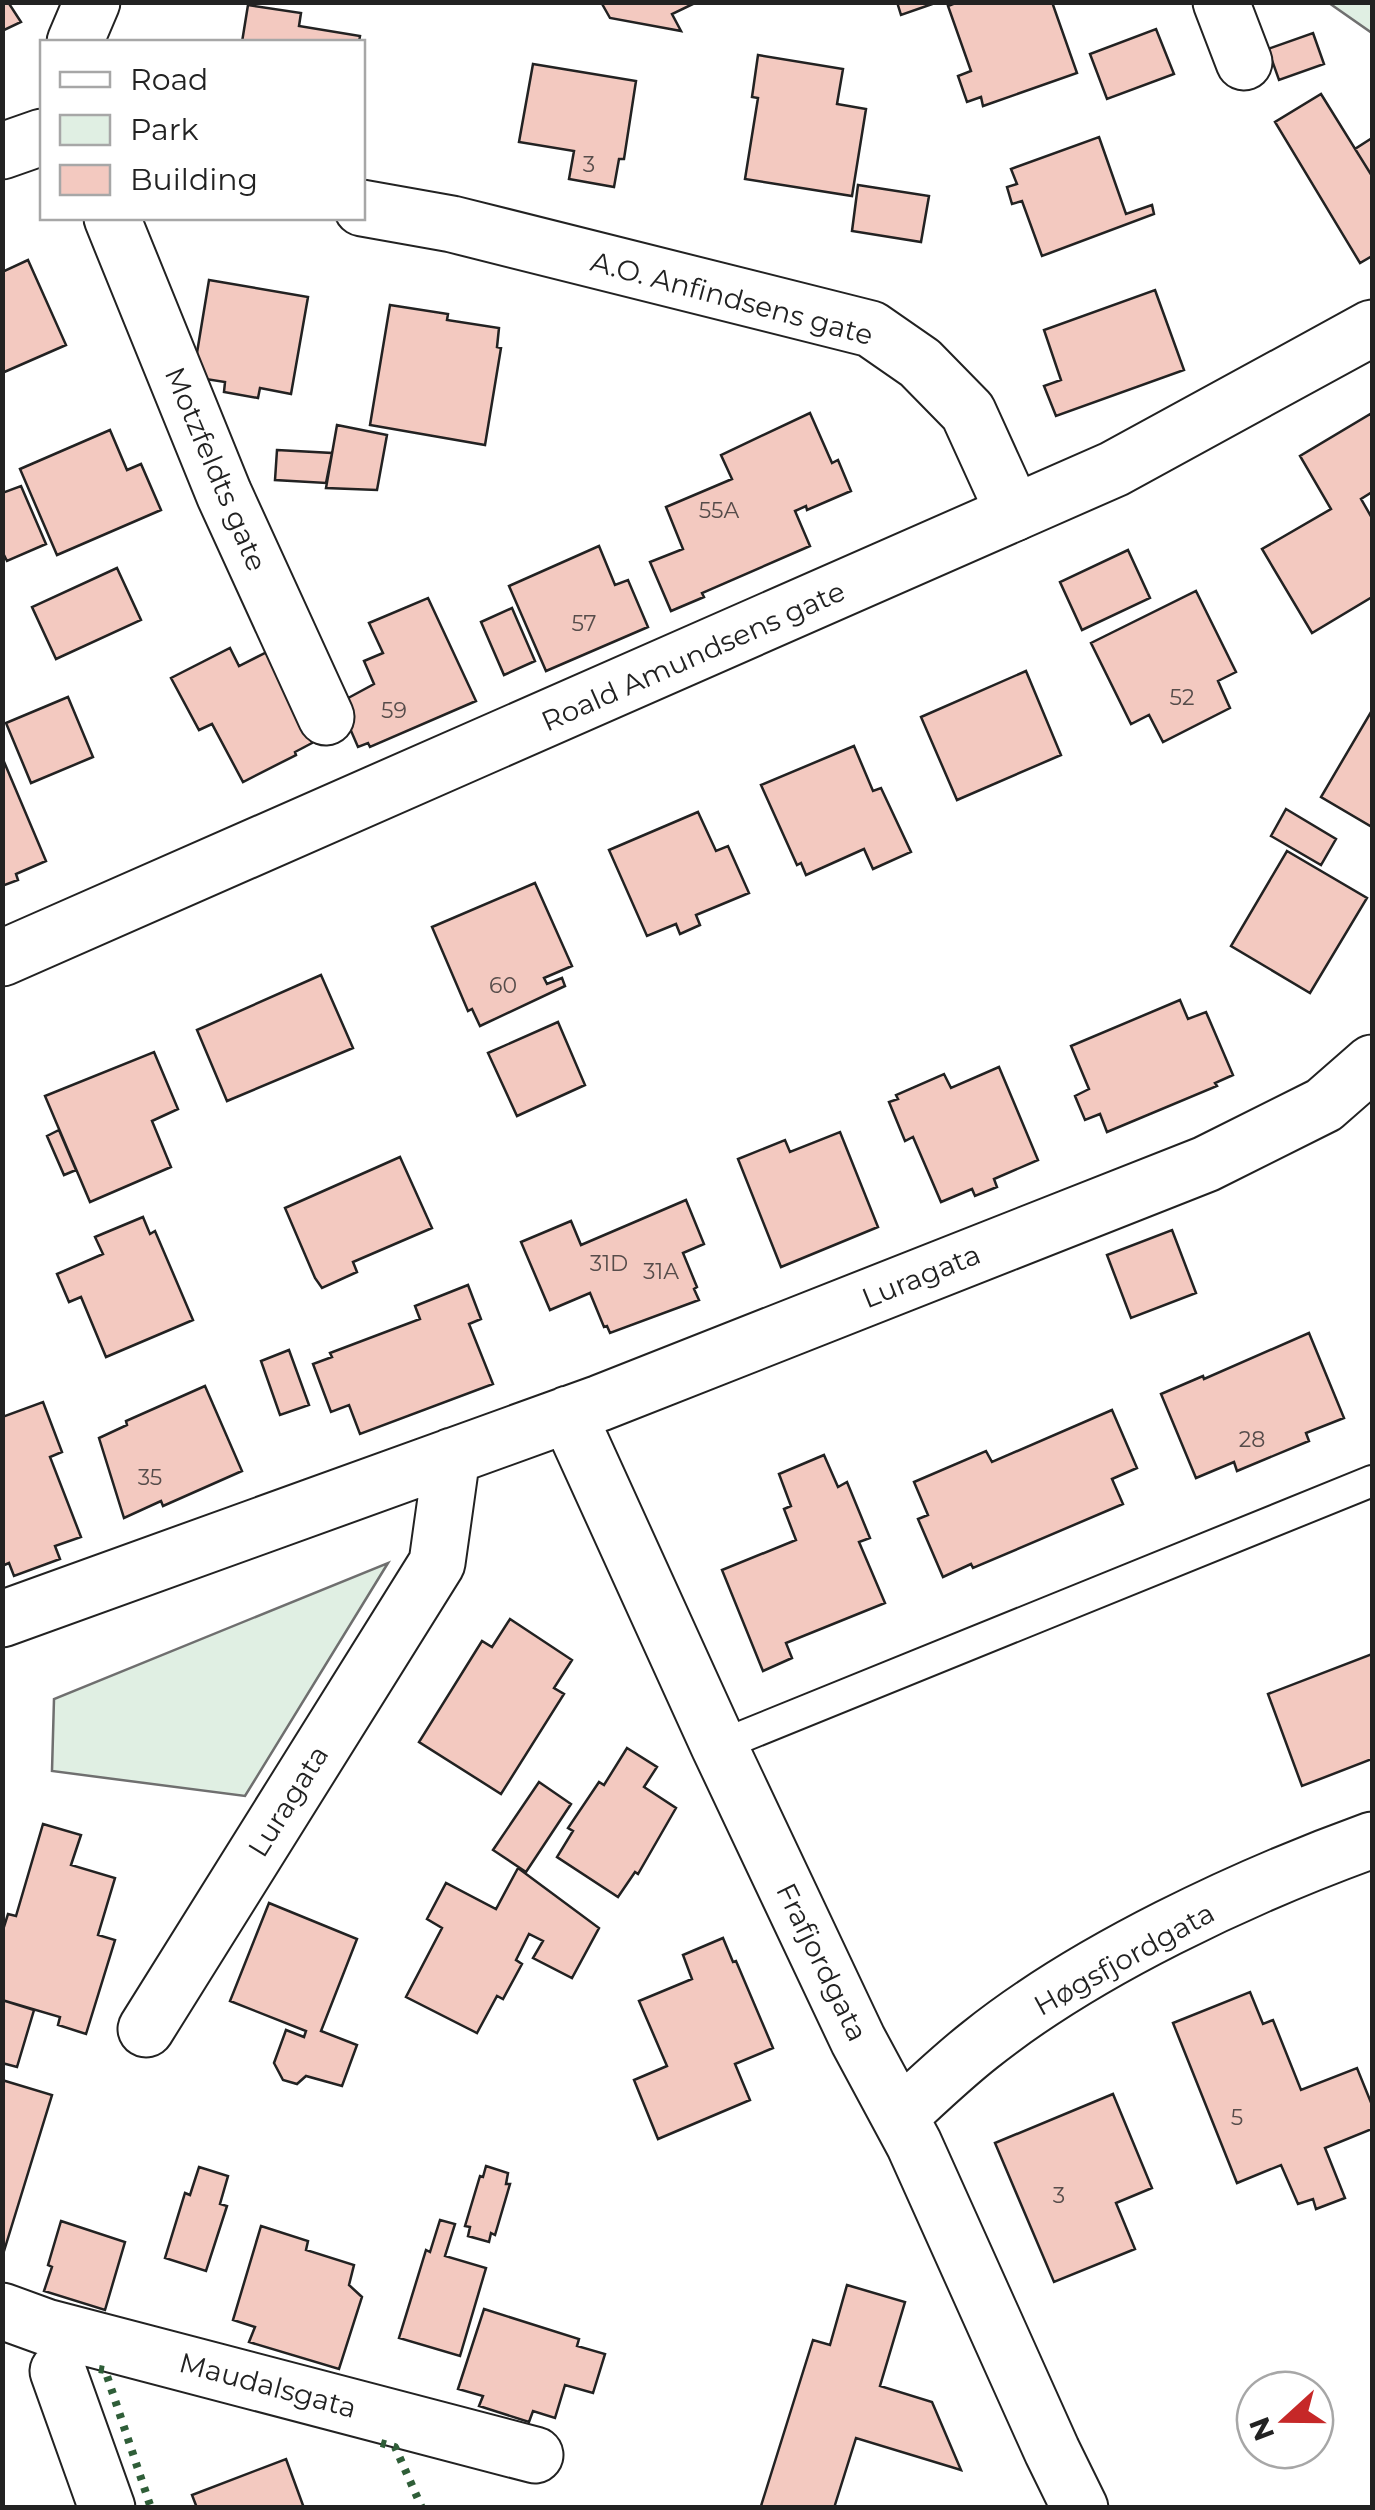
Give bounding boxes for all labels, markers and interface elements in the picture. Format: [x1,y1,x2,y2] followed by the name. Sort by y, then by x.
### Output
[40,40,365,220] legend
[130,61,208,98] text: Road
[130,111,199,148] text: Park
[583,151,595,178] house number: 3
[130,161,258,198] text: Building
[587,244,877,352] street label: A.O. Anfindsens gate
[158,362,274,576] street label: Motzfeldts gate
[699,497,740,524] house number: 55A
[536,574,850,738] street label: Roald Amundsens gate
[571,610,597,637] house number: 57
[1170,684,1194,711] house number: 52
[381,697,407,724] house number: 59
[489,972,517,999] house number: 60
[857,1237,985,1315] street label: Luragata
[590,1250,628,1277] house number: 31D
[643,1258,679,1285] house number: 31A
[1239,1426,1265,1453] house number: 28
[138,1464,162,1491] house number: 35
[241,1739,335,1863] street label: Luragata
[769,1877,875,2047] street label: Frafjordgata
[1028,1895,1220,2023] street label: Høgsfjordgata
[1231,2104,1243,2131] house number: 5
[1053,2182,1065,2209] house number: 3
[176,2345,360,2425] street label: Maudalsgata
[1235,2370,1335,2470] north arrow
[1242,2412,1282,2446] text: N

